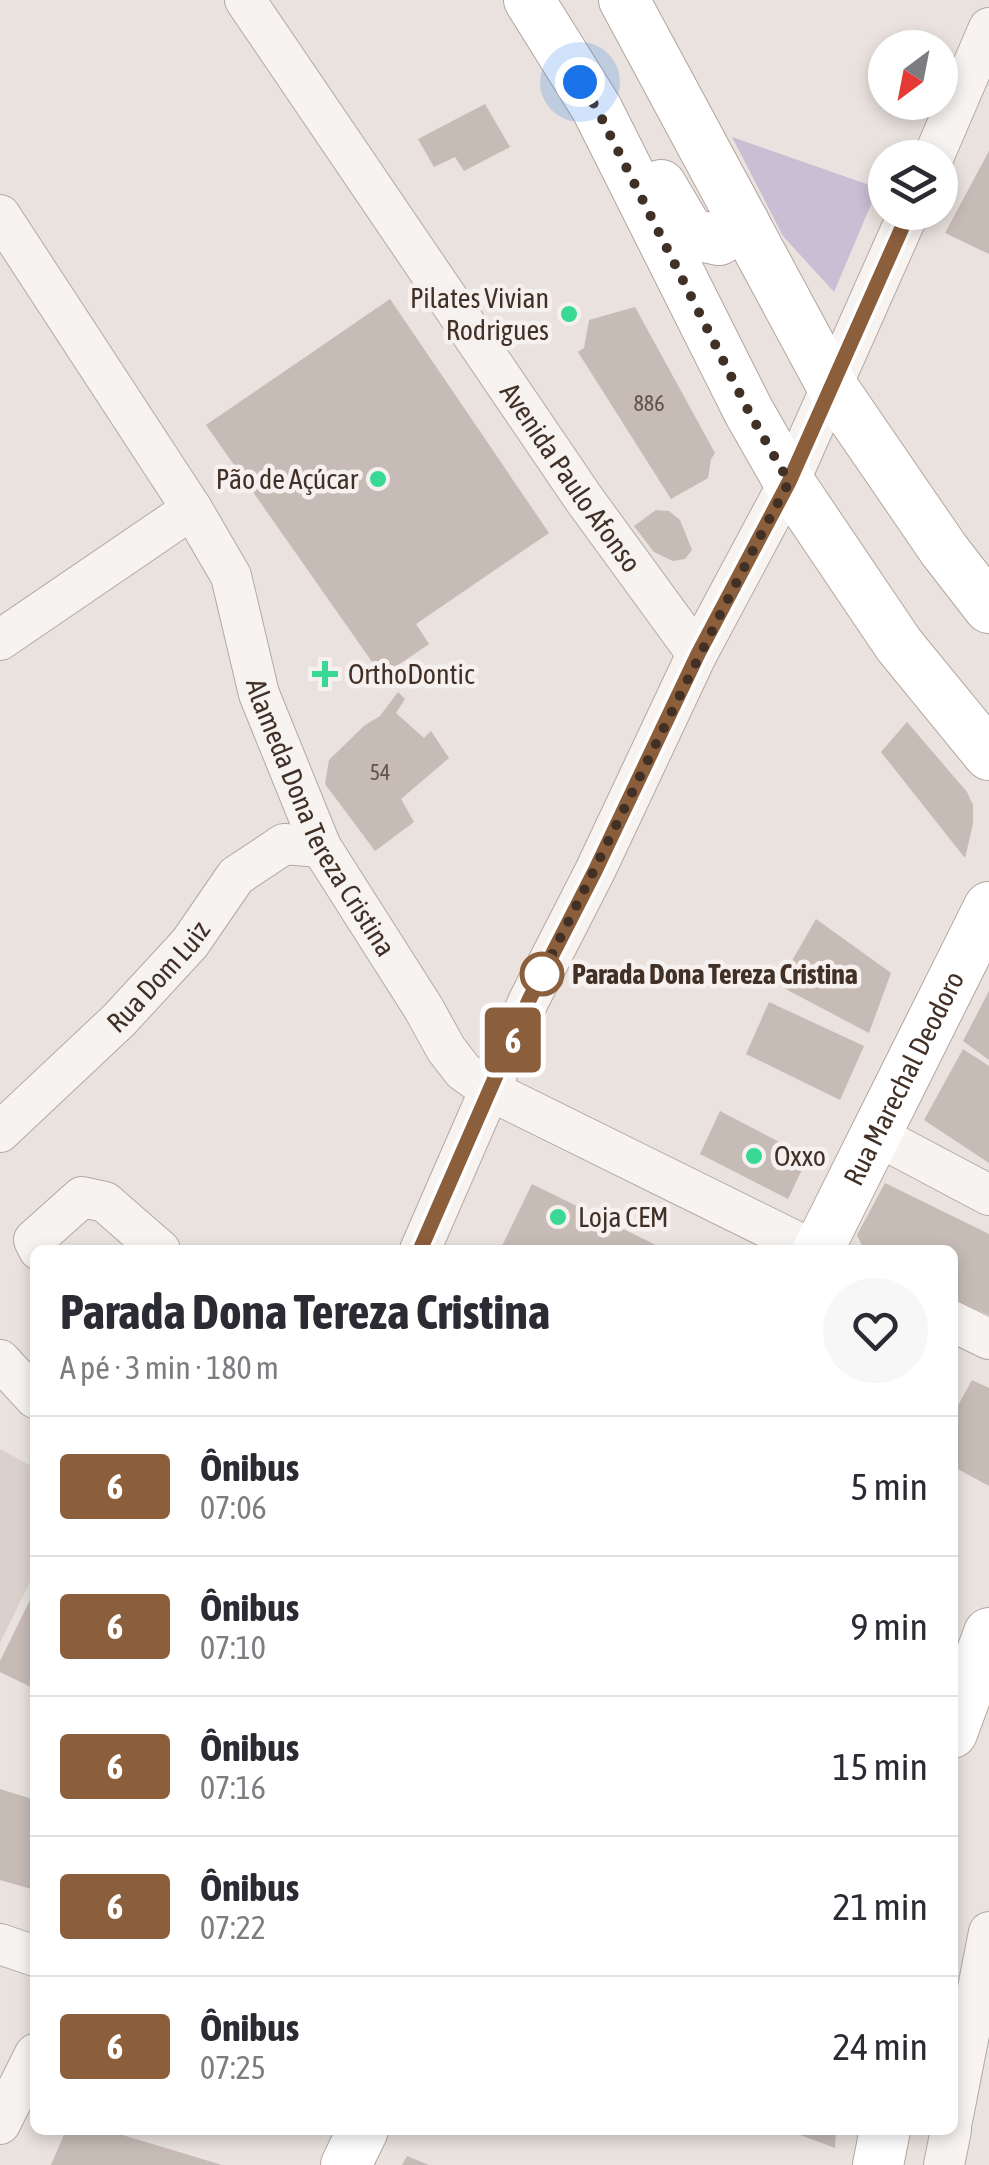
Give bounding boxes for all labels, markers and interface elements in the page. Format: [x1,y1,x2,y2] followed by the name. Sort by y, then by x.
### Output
[868,30,958,120] north arrow
[868,30,958,230] map controls
[555,57,605,107] your location
[868,140,958,230] button: layers
[410,282,549,346] place label: Pilates Vivian Rodrigues
[558,303,580,325] marker: Pilates Vivian Rodrigues
[494,377,648,578] street label: Avenida Paulo Afonso
[633,390,665,416] house number: 886
[216,463,359,495] place label: Pão de Açúcar
[367,468,389,490] marker: Pão de Açúcar
[348,658,475,690] place label: OrthoDontic
[312,661,338,687] marker: OrthoDontic
[240,676,402,962] street label: Alameda Dona Tereza Cristina
[370,759,390,785] house number: 54
[100,915,216,1039] street label: Rua Dom Luiz
[521,953,563,995] marker: Parada Dona Tereza Cristina
[572,958,858,990] place label: Parada Dona Tereza Cristina
[837,966,970,1190] street label: Rua Marechal Deodoro
[480,1008,546,1072] line badge: 6
[505,1020,521,1060] text: 6
[774,1140,826,1172] place label: Oxxo
[743,1145,765,1167] marker: Oxxo
[578,1201,669,1233] place label: Loja CEM
[547,1206,569,1228] marker: Loja CEM
[823,1278,928,1383] button: heart
[60,1284,550,1339] text: Parada Dona Tereza Cristina
[60,1349,279,1386] text: A pé · 3 min · 180 m
[200,1446,299,1489] text: Ônibus
[850,1465,928,1508] text: 5 min
[107,1466,123,1506] text: 6
[200,1489,267,1526] text: 07:06
[200,1586,299,1629] text: Ônibus
[850,1605,928,1648] text: 9 min
[107,1606,123,1646] text: 6
[200,1629,266,1666] text: 07:10
[200,1726,299,1769] text: Ônibus
[833,1745,928,1788] text: 15 min
[107,1746,123,1786] text: 6
[200,1769,266,1806] text: 07:16
[200,1866,299,1909] text: Ônibus
[833,1885,928,1928] text: 21 min
[107,1886,123,1926] text: 6
[200,1909,266,1946] text: 07:22
[200,2006,299,2049] text: Ônibus
[833,2025,928,2068] text: 24 min
[107,2026,123,2066] text: 6
[200,2049,266,2086] text: 07:25

